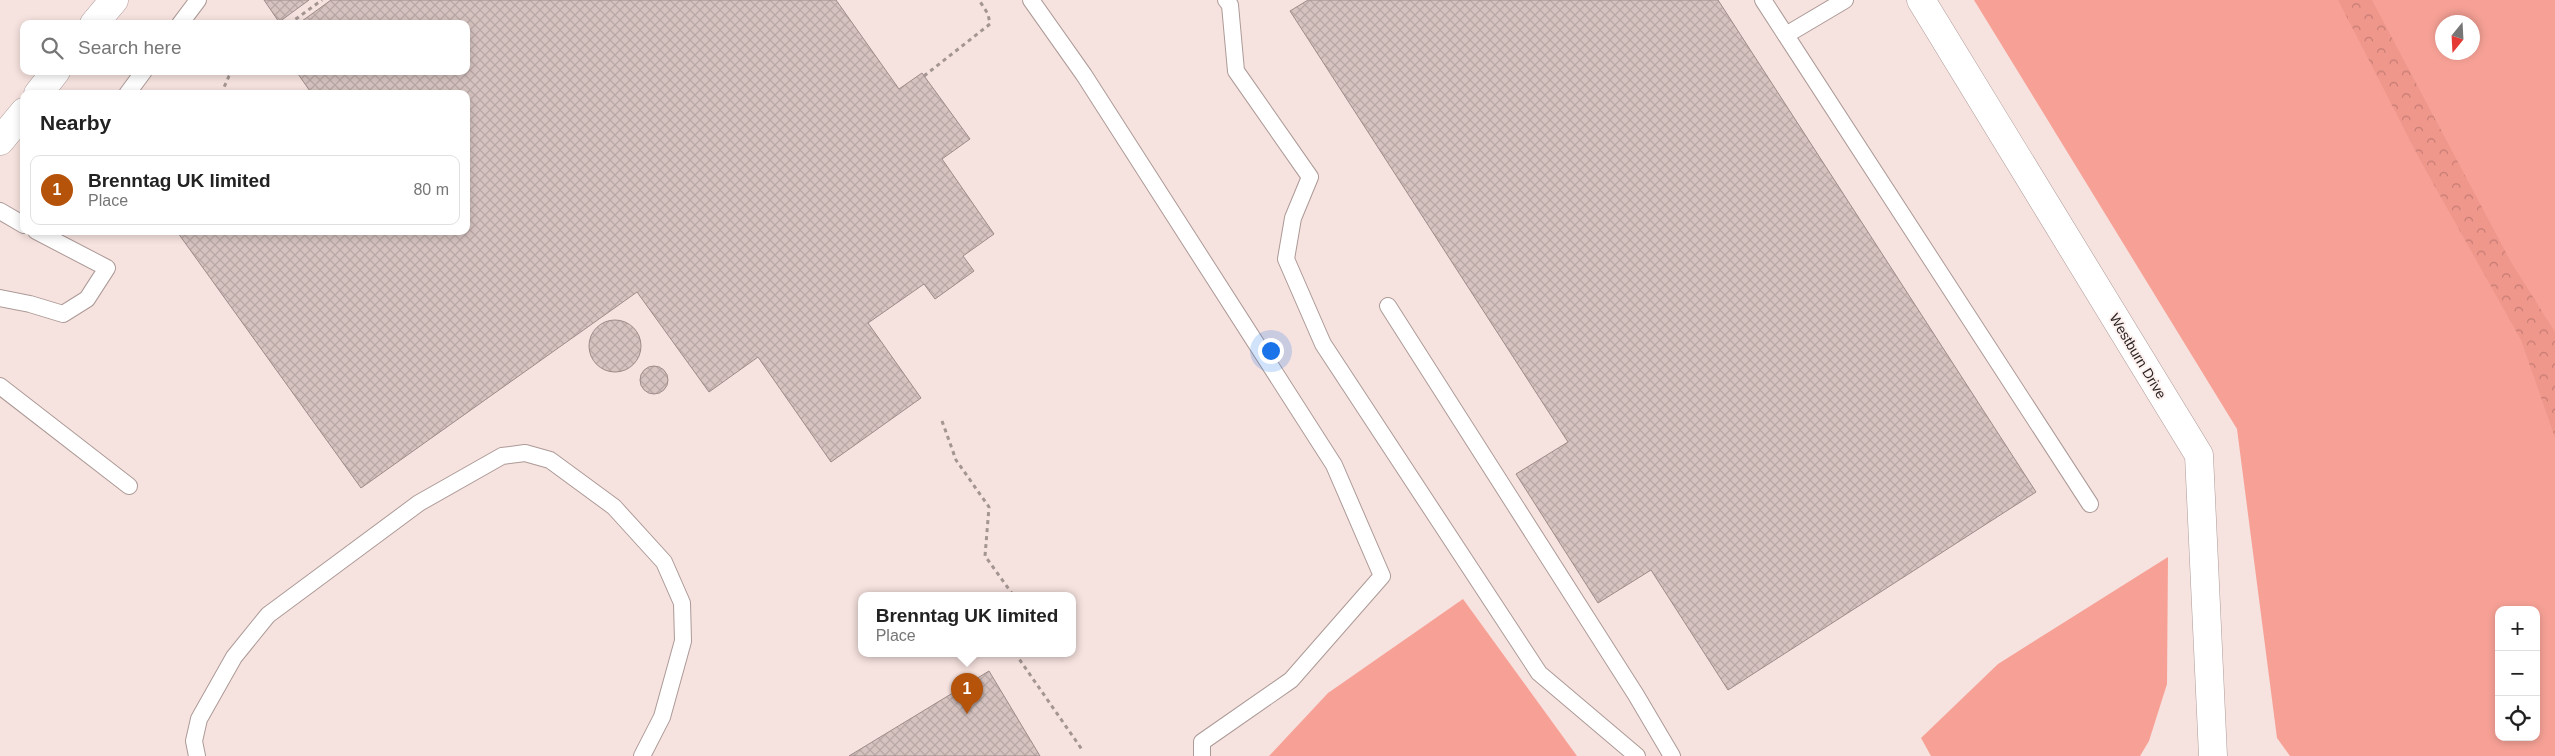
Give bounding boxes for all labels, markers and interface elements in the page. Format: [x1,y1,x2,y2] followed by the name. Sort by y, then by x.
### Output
[2435,15,2480,60] north arrow
[20,20,470,75] search box
[38,34,66,62] icon: search
[78,37,182,58] text: Search here
[40,111,111,134] text: Nearby
[88,170,271,191] text: Brenntag UK limited
[53,181,61,198] text: 1
[413,181,449,198] text: 80 m
[88,192,128,209] text: Place
[2106,311,2170,402] street label: Westburn Drive
[1258,338,1284,364] your location
[858,592,1076,657] popup
[876,605,1058,626] text: Brenntag UK limited
[2495,606,2540,741] map controls
[2495,606,2540,651] button: +
[876,627,916,644] text: Place
[2495,651,2540,696] button: −
[951,673,983,714] pin: 1
[2495,696,2540,741] button: locate

